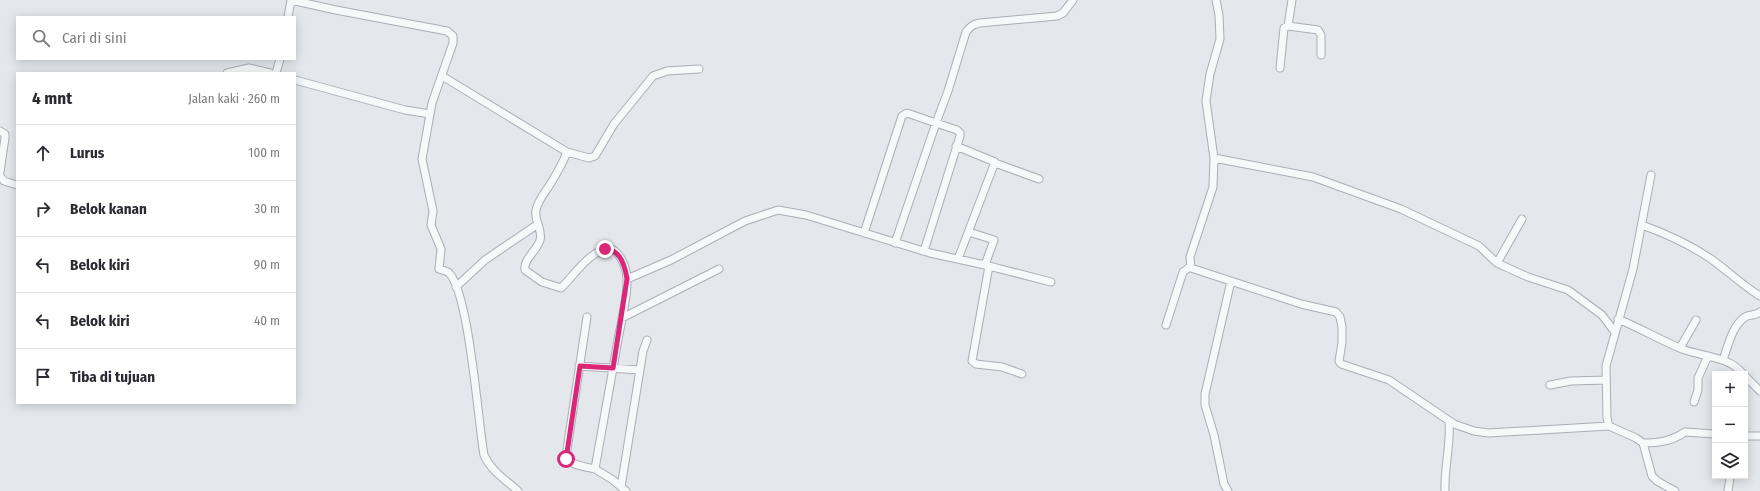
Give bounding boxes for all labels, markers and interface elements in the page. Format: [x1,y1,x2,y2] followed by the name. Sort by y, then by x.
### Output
[16,16,296,60] search box
[30,27,52,49] icon: search
[62,29,127,47] text: Cari di sini
[32,88,72,109] text: 4 mnt
[188,91,280,106] text: Jalan kaki · 260 m
[32,142,54,164] icon: ahead
[70,144,104,162] text: Lurus
[248,145,280,160] text: 100 m
[32,198,54,220] icon: right
[70,200,147,218] text: Belok kanan
[254,201,280,216] text: 30 m
[596,240,614,258] route end
[32,254,54,276] icon: left
[70,256,130,274] text: Belok kiri
[254,257,280,272] text: 90 m
[32,310,54,332] icon: left
[70,312,130,330] text: Belok kiri
[254,313,280,328] text: 40 m
[32,366,54,388] icon: arrive
[70,368,155,386] text: Tiba di tujuan
[1712,371,1748,479] map controls
[1712,371,1748,407] button: +
[1712,407,1748,443] button: −
[1712,443,1748,479] button: layers
[557,450,575,468] route start

